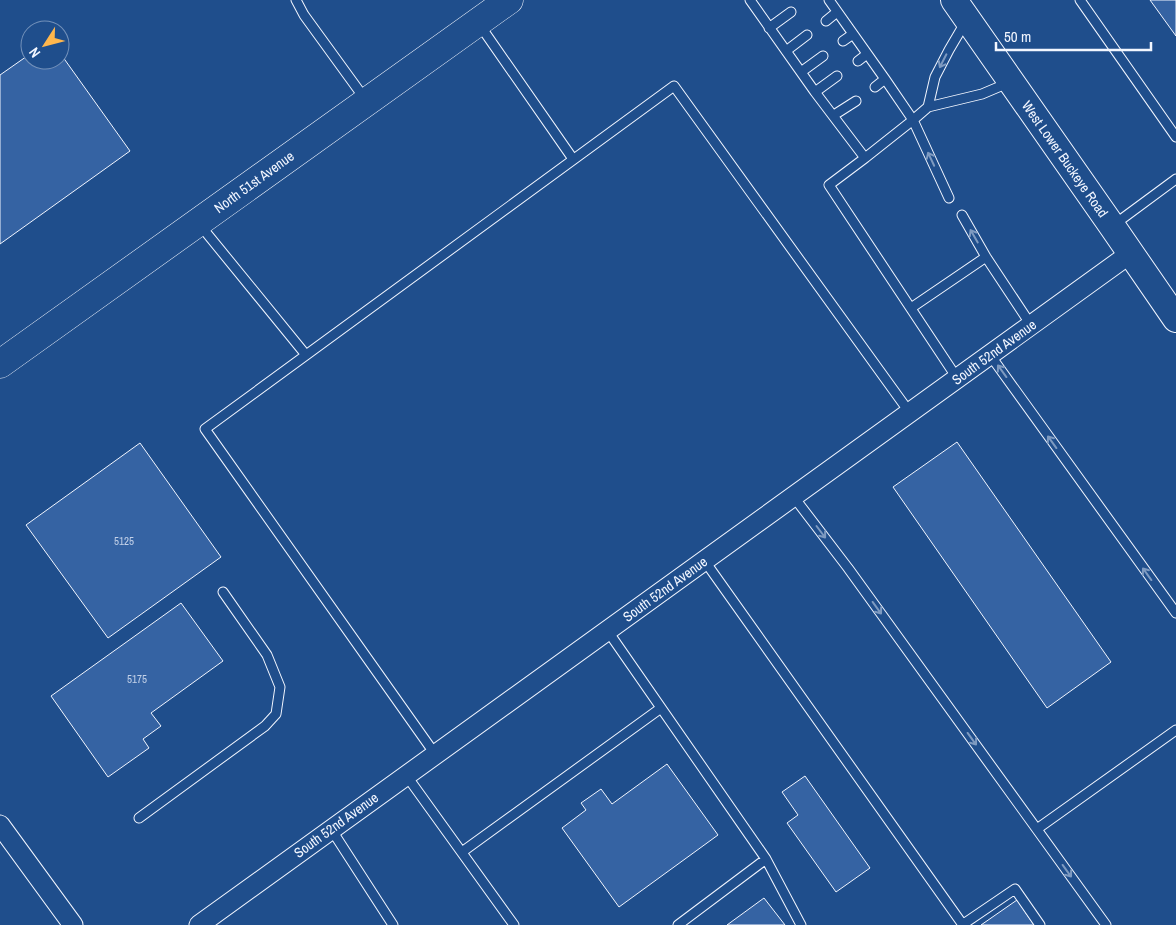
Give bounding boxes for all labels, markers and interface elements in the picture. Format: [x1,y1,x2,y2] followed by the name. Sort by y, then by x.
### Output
[20,20,70,70] north arrow
[996,20,1151,52] scale bar
[1004,26,1031,47] text: 50 m
[25,44,44,61] text: N
[938,53,947,68] one-way arrow
[1018,97,1112,221] street label: West Lower Buckeye Road
[211,147,297,217] street label: North 51st Avenue
[926,152,936,167] one-way arrow
[969,228,979,243] one-way arrow
[948,315,1040,389] street label: South 52nd Avenue
[996,365,1007,379] one-way arrow
[1047,435,1057,449] one-way arrow
[815,525,826,538] one-way arrow
[114,534,134,548] house number: 5125
[619,552,711,626] street label: South 52nd Avenue
[1142,567,1153,581] one-way arrow
[871,601,882,614] one-way arrow
[127,672,147,686] house number: 5175
[967,732,977,746] one-way arrow
[290,788,382,862] street label: South 52nd Avenue
[1062,864,1072,878] one-way arrow

